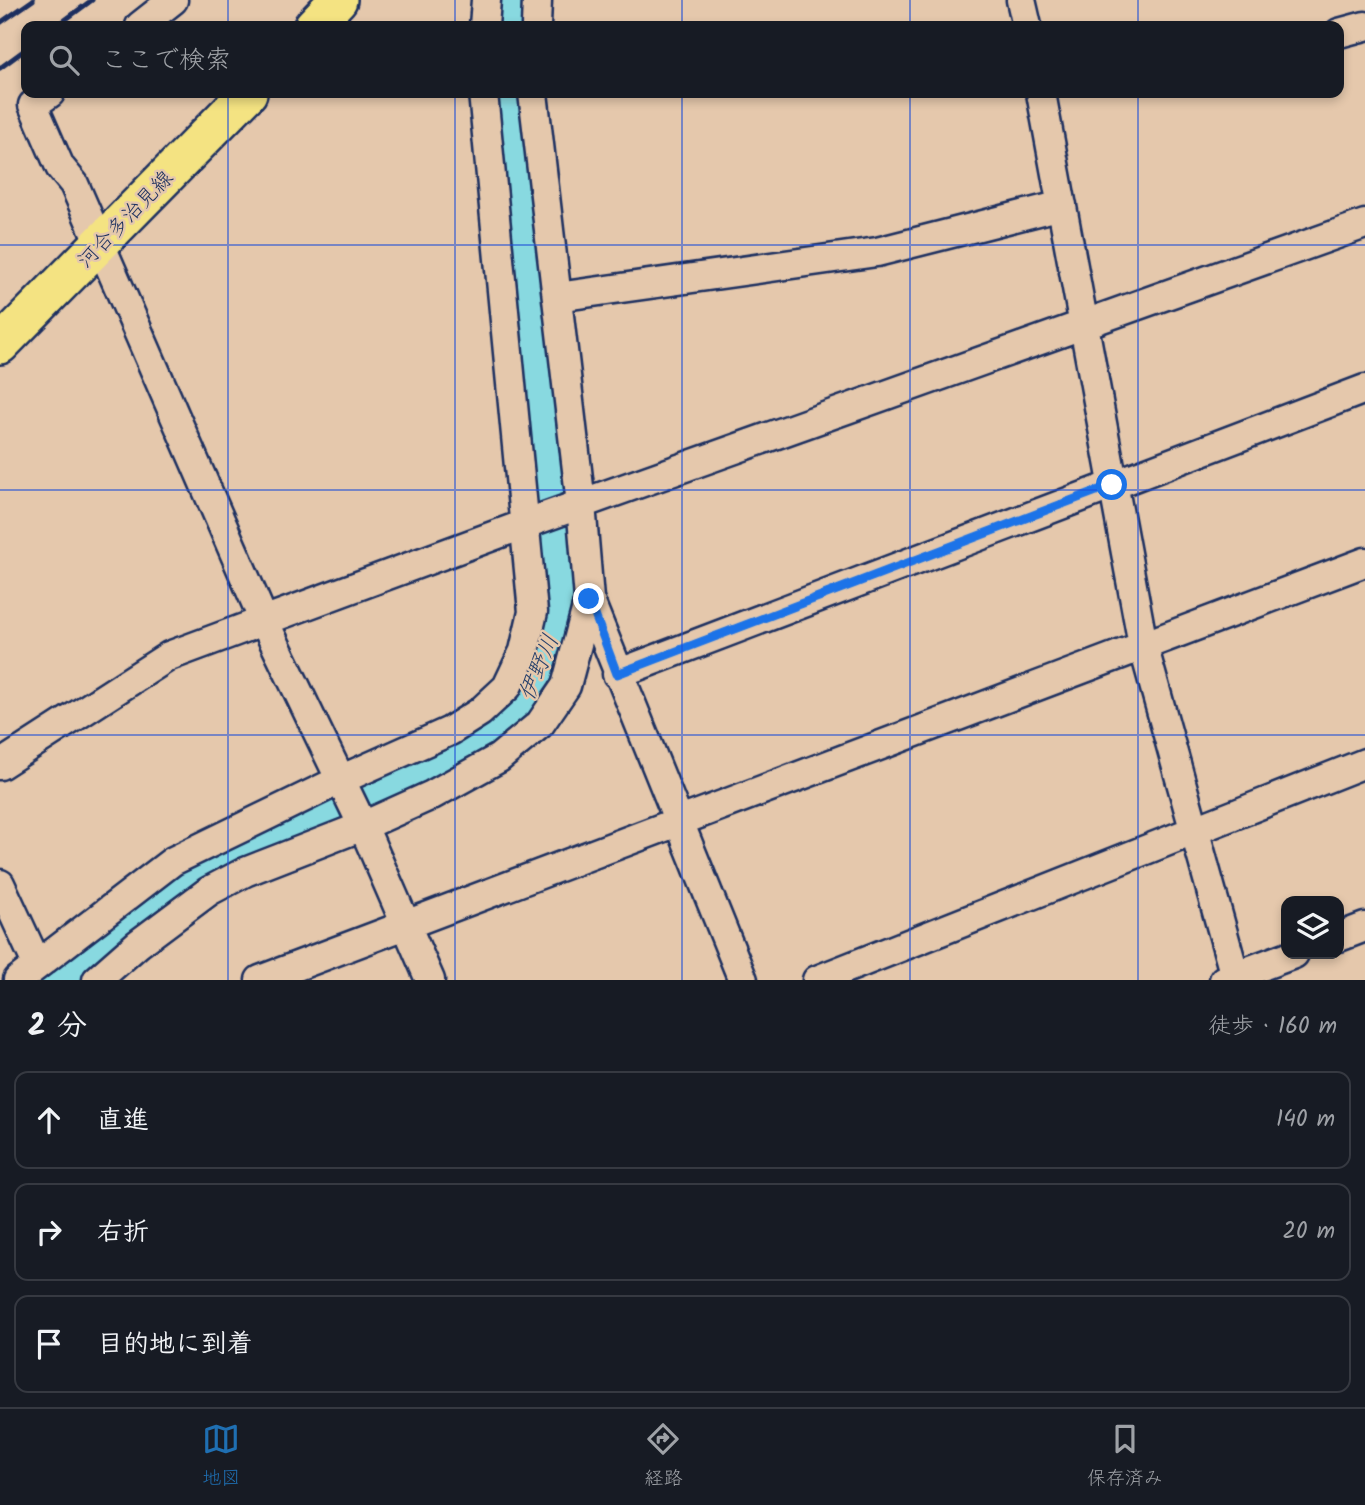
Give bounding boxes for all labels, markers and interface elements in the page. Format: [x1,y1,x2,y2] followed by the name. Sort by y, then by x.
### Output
[21,21,1344,98] search box
[101,40,231,82] text: ここで検索
[45,41,83,79] icon: search
[70,163,182,277] street label: 河合多治見線
[1096,469,1127,500] route start
[573,583,604,614] route end
[510,629,570,707] water label: 伊野川
[1281,896,1344,959] map controls
[1281,896,1344,959] button: layers
[28,1003,87,1051] text: 2 分
[1208,1009,1337,1045] text: 徒歩 · 160 m
[97,1100,149,1142] text: 直進
[30,1101,68,1139] icon: ahead
[1276,1102,1335,1138] text: 140 m
[97,1212,149,1254] text: 右折
[30,1213,68,1251] icon: right
[1283,1214,1335,1250] text: 20 m
[97,1324,253,1366] text: 目的地に到着
[30,1325,68,1363] icon: arrive
[202,1420,240,1494] tab: 地図
[644,1420,683,1494] tab: 経路
[1087,1420,1163,1494] tab: 保存済み

